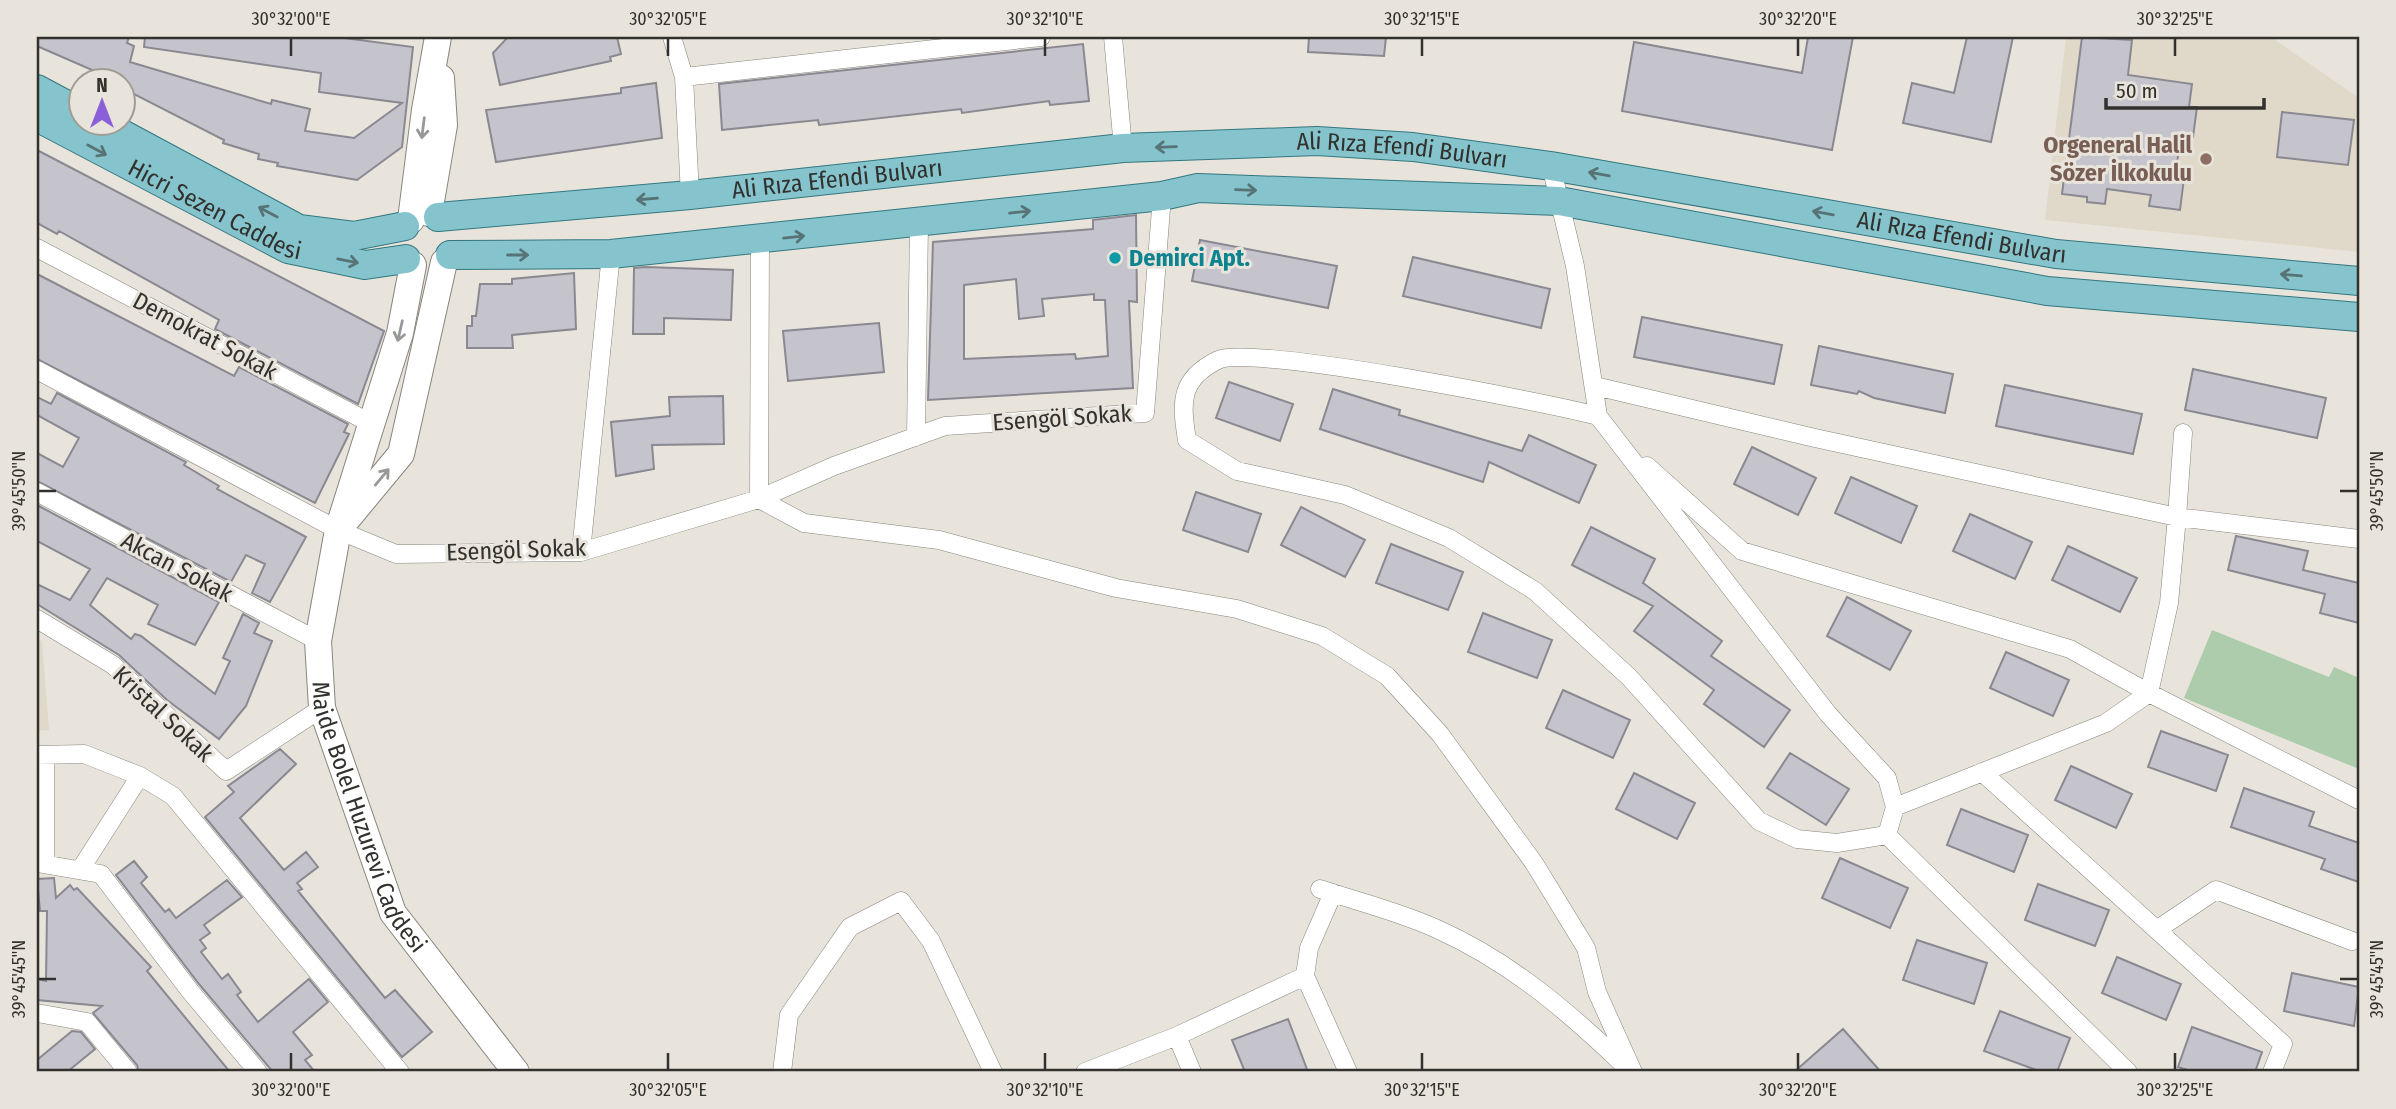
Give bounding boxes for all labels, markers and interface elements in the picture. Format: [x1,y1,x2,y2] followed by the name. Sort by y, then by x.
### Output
[251,8,331,30] text: 30°32'00"E
[629,8,707,30] text: 30°32'05"E
[1007,8,1083,30] text: 30°32'10"E
[1384,8,1460,30] text: 30°32'15"E
[1759,8,1837,30] text: 30°32'20"E
[2137,8,2213,30] text: 30°32'25"E
[66,66,136,136] north arrow
[2106,66,2263,110] scale bar
[96,74,108,97] text: N
[2116,78,2158,104] text: 50 m
[416,116,429,139] one-way arrow
[1296,127,1509,174] street label: Ali Rıza Efendi Bulvarı
[2043,131,2192,187] place label: Orgeneral Halil Sözer İlkokulu
[1154,140,1177,153] one-way arrow
[86,143,107,157] one-way arrow
[2198,151,2214,167] marker: Orgeneral Halil Sözer İlkokulu
[124,154,304,265] street label: Hicri Sezen Caddesi
[730,154,944,204] street label: Ali Rıza Efendi Bulvarı
[1588,167,1611,180] one-way arrow
[1234,183,1257,196] one-way arrow
[636,193,659,206] one-way arrow
[258,205,279,219] one-way arrow
[1008,205,1031,218] one-way arrow
[1812,206,1835,219] one-way arrow
[1855,206,2067,269] street label: Ali Rıza Efendi Bulvarı
[782,230,805,243] one-way arrow
[1129,244,1250,272] place label: Demirci Apt.
[506,248,529,262] one-way arrow
[1107,250,1123,266] marker: Demirci Apt.
[336,255,359,269] one-way arrow
[2280,268,2303,281] one-way arrow
[128,286,283,386] street label: Demokrat Sokak
[393,320,406,342] one-way arrow
[991,399,1133,437] street label: Esengöl Sokak
[8,451,30,531] text: 39°45'50"N
[2366,451,2388,531] text: 39°45'50"N
[374,469,390,487] one-way arrow
[117,526,238,608] street label: Akcan Sokak
[446,534,587,566] street label: Esengöl Sokak
[107,661,220,768] street label: Kristal Sokak
[306,681,432,958] street label: Maide Bolel Huzurevi Caddesi
[8,940,30,1018] text: 39°45'45"N
[2366,940,2388,1018] text: 39°45'45"N
[251,1079,331,1101] text: 30°32'00"E
[629,1079,707,1101] text: 30°32'05"E
[1007,1079,1083,1101] text: 30°32'10"E
[1384,1079,1460,1101] text: 30°32'15"E
[1759,1079,1837,1101] text: 30°32'20"E
[2137,1079,2213,1101] text: 30°32'25"E

